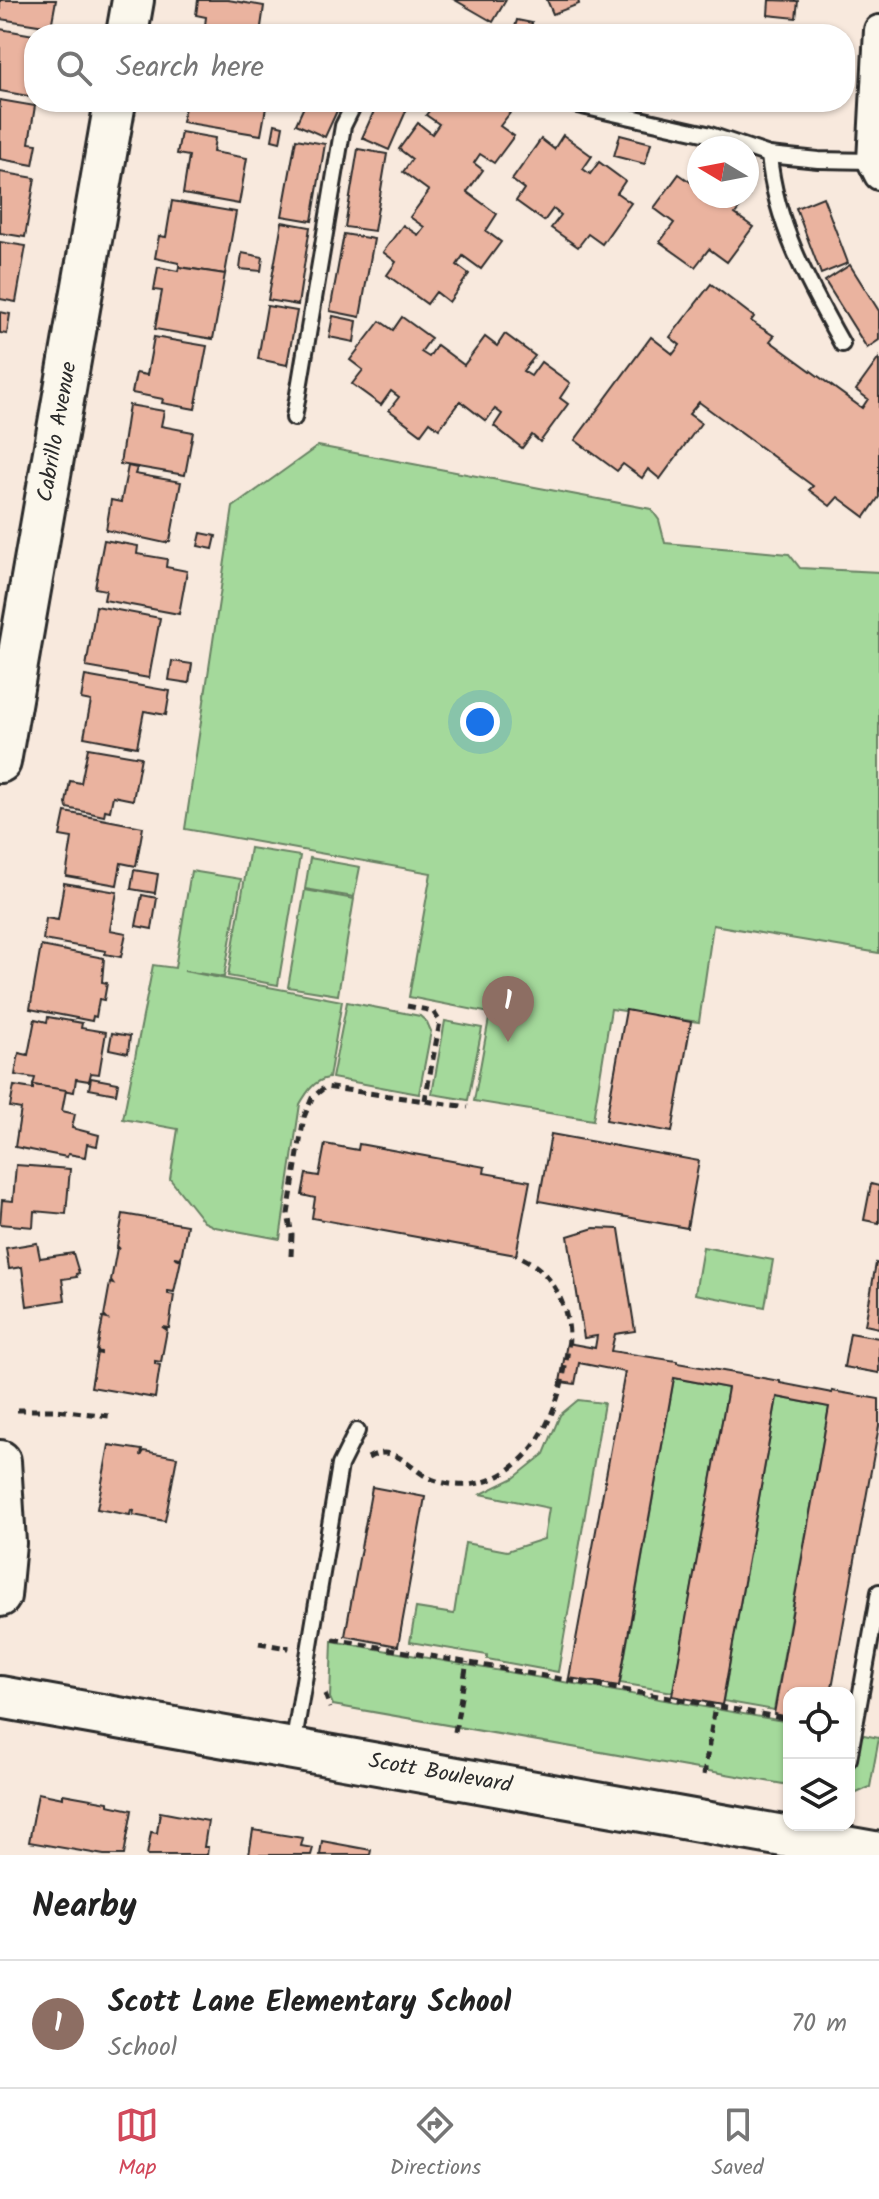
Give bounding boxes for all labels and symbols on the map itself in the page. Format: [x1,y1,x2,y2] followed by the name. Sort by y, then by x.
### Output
[687,136,759,208] north arrow
[28,359,88,505] street label: Cabrillo Avenue
[460,702,500,742] your location
[482,976,534,1042] pin: 1
[366,1744,515,1804] street label: Scott Boulevard

